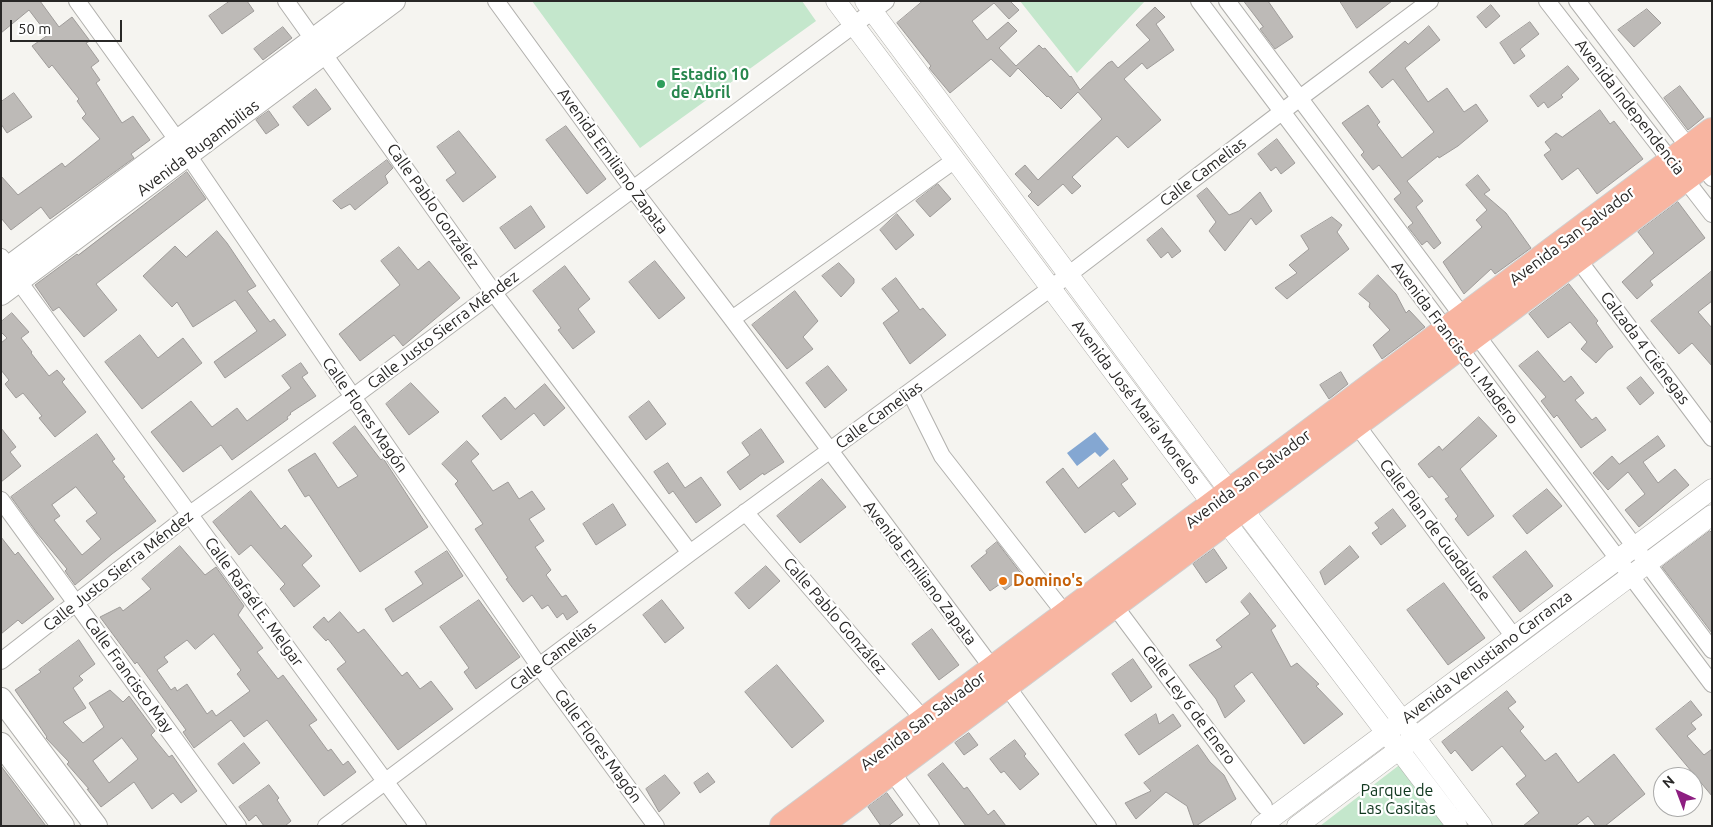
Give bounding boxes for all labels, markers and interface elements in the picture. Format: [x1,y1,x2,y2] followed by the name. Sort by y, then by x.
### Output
[12,10,125,42] scale bar
[18,20,51,37] text: 50 m
[1571,35,1689,179] street label: Avenida Independencia
[671,65,749,103] place label: Estadio 10 de Abril
[655,78,667,90] marker: Estadio 10 de Abril
[554,84,672,238] street label: Avenida Emiliano Zapata
[133,96,263,200] street label: Avenida Bugambilias
[1156,133,1250,211] street label: Calle Camelias
[383,140,483,272] street label: Calle Pablo González
[1505,183,1639,289] street label: Avenida San Salvador
[1388,258,1522,428] street label: Avenida Francisco I. Madero
[363,267,523,393] street label: Calle Justo Sierra Méndez
[1596,288,1694,408] street label: Calzada 4 Ciénegas
[1068,316,1204,488] street label: Avenida José María Morelos
[318,354,412,476] street label: Calle Flores Magón
[832,377,926,453] street label: Calle Camelias
[1181,426,1315,532] street label: Avenida San Salvador
[1375,455,1495,605] street label: Calle Plan de Guadalupe
[860,497,980,649] street label: Avenida Emiliano Zapata
[39,507,197,635] street label: Calle Justo Sierra Méndez
[201,534,307,670] street label: Calle Rafaél E. Melgar
[779,554,891,678] street label: Calle Pablo González
[1013,571,1083,591] place label: Domino's
[997,575,1009,587] marker: Domino's
[1398,587,1576,727] street label: Avenida Venustiano Carranza
[80,613,178,737] street label: Calle Francisco May
[506,617,600,695] street label: Calle Camelias
[1138,642,1240,768] street label: Calle Ley 6 de Enero
[856,668,990,774] street label: Avenida San Salvador
[550,685,646,807] street label: Calle Flores Magón
[1653,767,1703,817] north arrow
[1659,772,1678,791] text: N
[1358,781,1436,819] park label: Parque de Las Casitas

